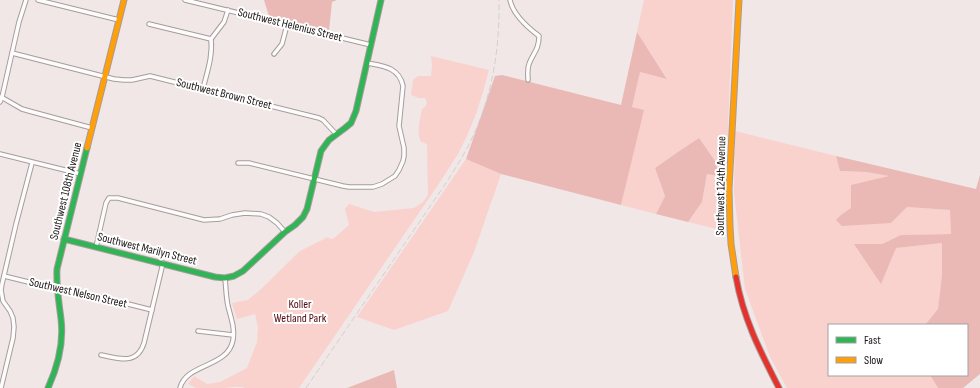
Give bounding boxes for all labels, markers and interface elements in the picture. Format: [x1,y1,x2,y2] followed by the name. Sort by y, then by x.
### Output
[236,5,344,45] street label: Southwest Helenius Street
[175,75,274,113] street label: Southwest Brown Street
[713,136,729,236] street label: Southwest 124th Avenue
[47,140,85,241] street label: Southwest 108th Avenue
[96,229,199,269] street label: Southwest Marilyn Street
[28,274,129,312] street label: Southwest Nelson Street
[274,297,327,326] park label: Koller Wetland Park
[828,324,968,376] legend
[864,333,881,348] text: Fast
[864,353,883,368] text: Slow

